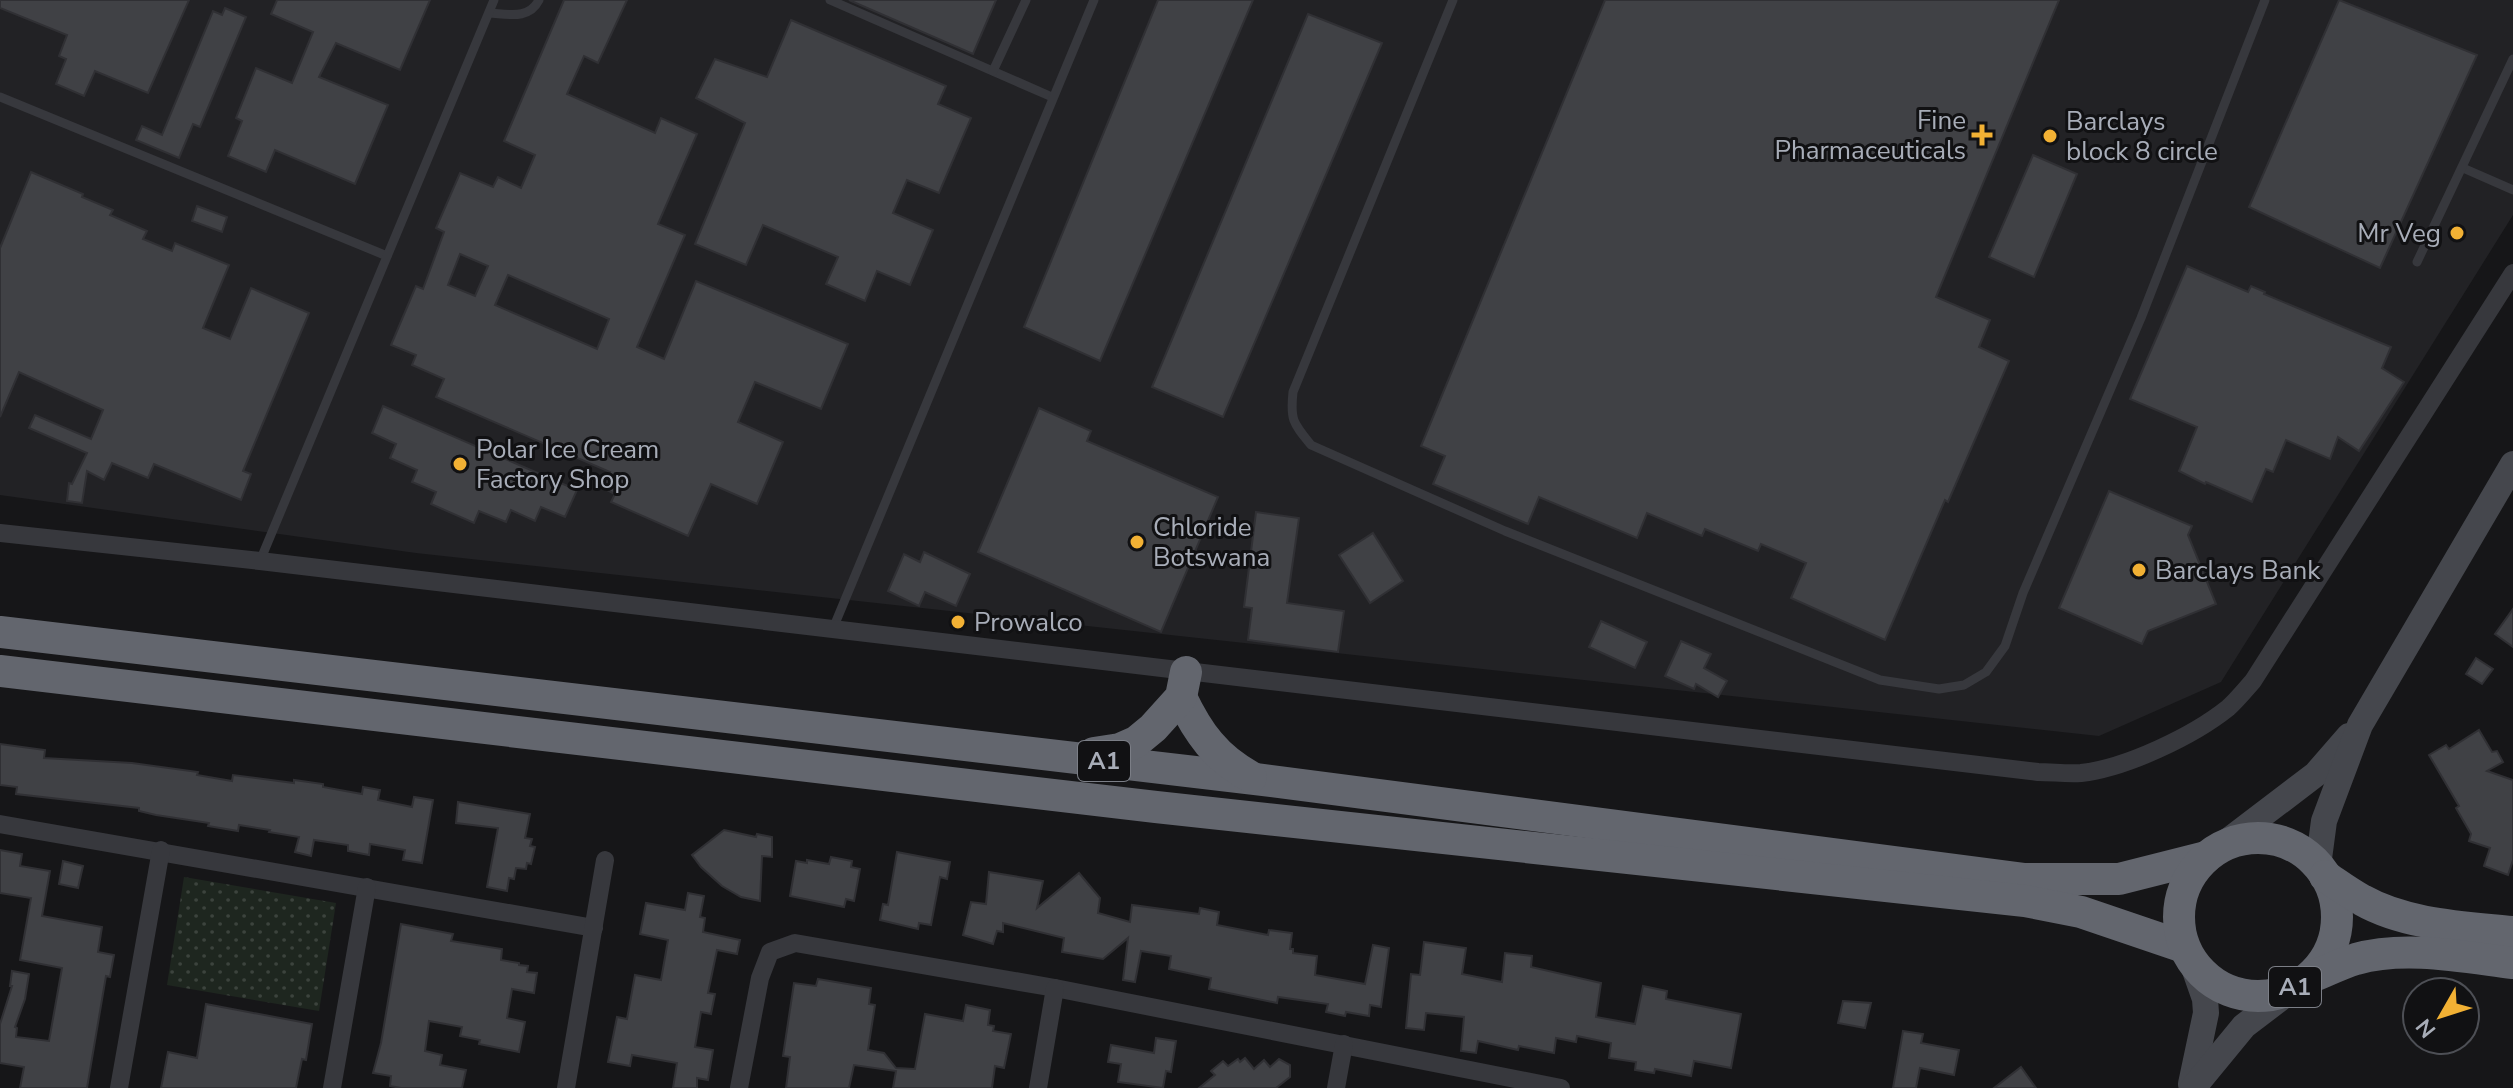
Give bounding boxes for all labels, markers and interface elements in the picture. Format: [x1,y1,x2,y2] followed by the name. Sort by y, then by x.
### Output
[1775,103,1966,168] place label: Fine Pharmaceuticals
[2066,104,2218,169] place label: Barclays block 8 circle
[1973,126,1991,144] marker: Fine Pharmaceuticals
[2041,127,2059,145] marker: Barclays block 8 circle
[2357,216,2441,251] place label: Mr Veg
[2448,224,2466,242] marker: Mr Veg
[476,432,659,497] place label: Polar Ice Cream Factory Shop
[451,455,469,473] marker: Polar Ice Cream Factory Shop
[1153,510,1270,575] place label: Chloride Botswana
[1128,533,1146,551] marker: Chloride Botswana
[2155,553,2321,588] place label: Barclays Bank
[2130,561,2148,579] marker: Barclays Bank
[974,605,1083,640] place label: Prowalco
[949,613,967,631] marker: Prowalco
[1078,741,1130,781] road number: A1
[2269,967,2321,1007] road number: A1
[2401,976,2481,1056] north arrow
[2409,1012,2443,1044] text: N

